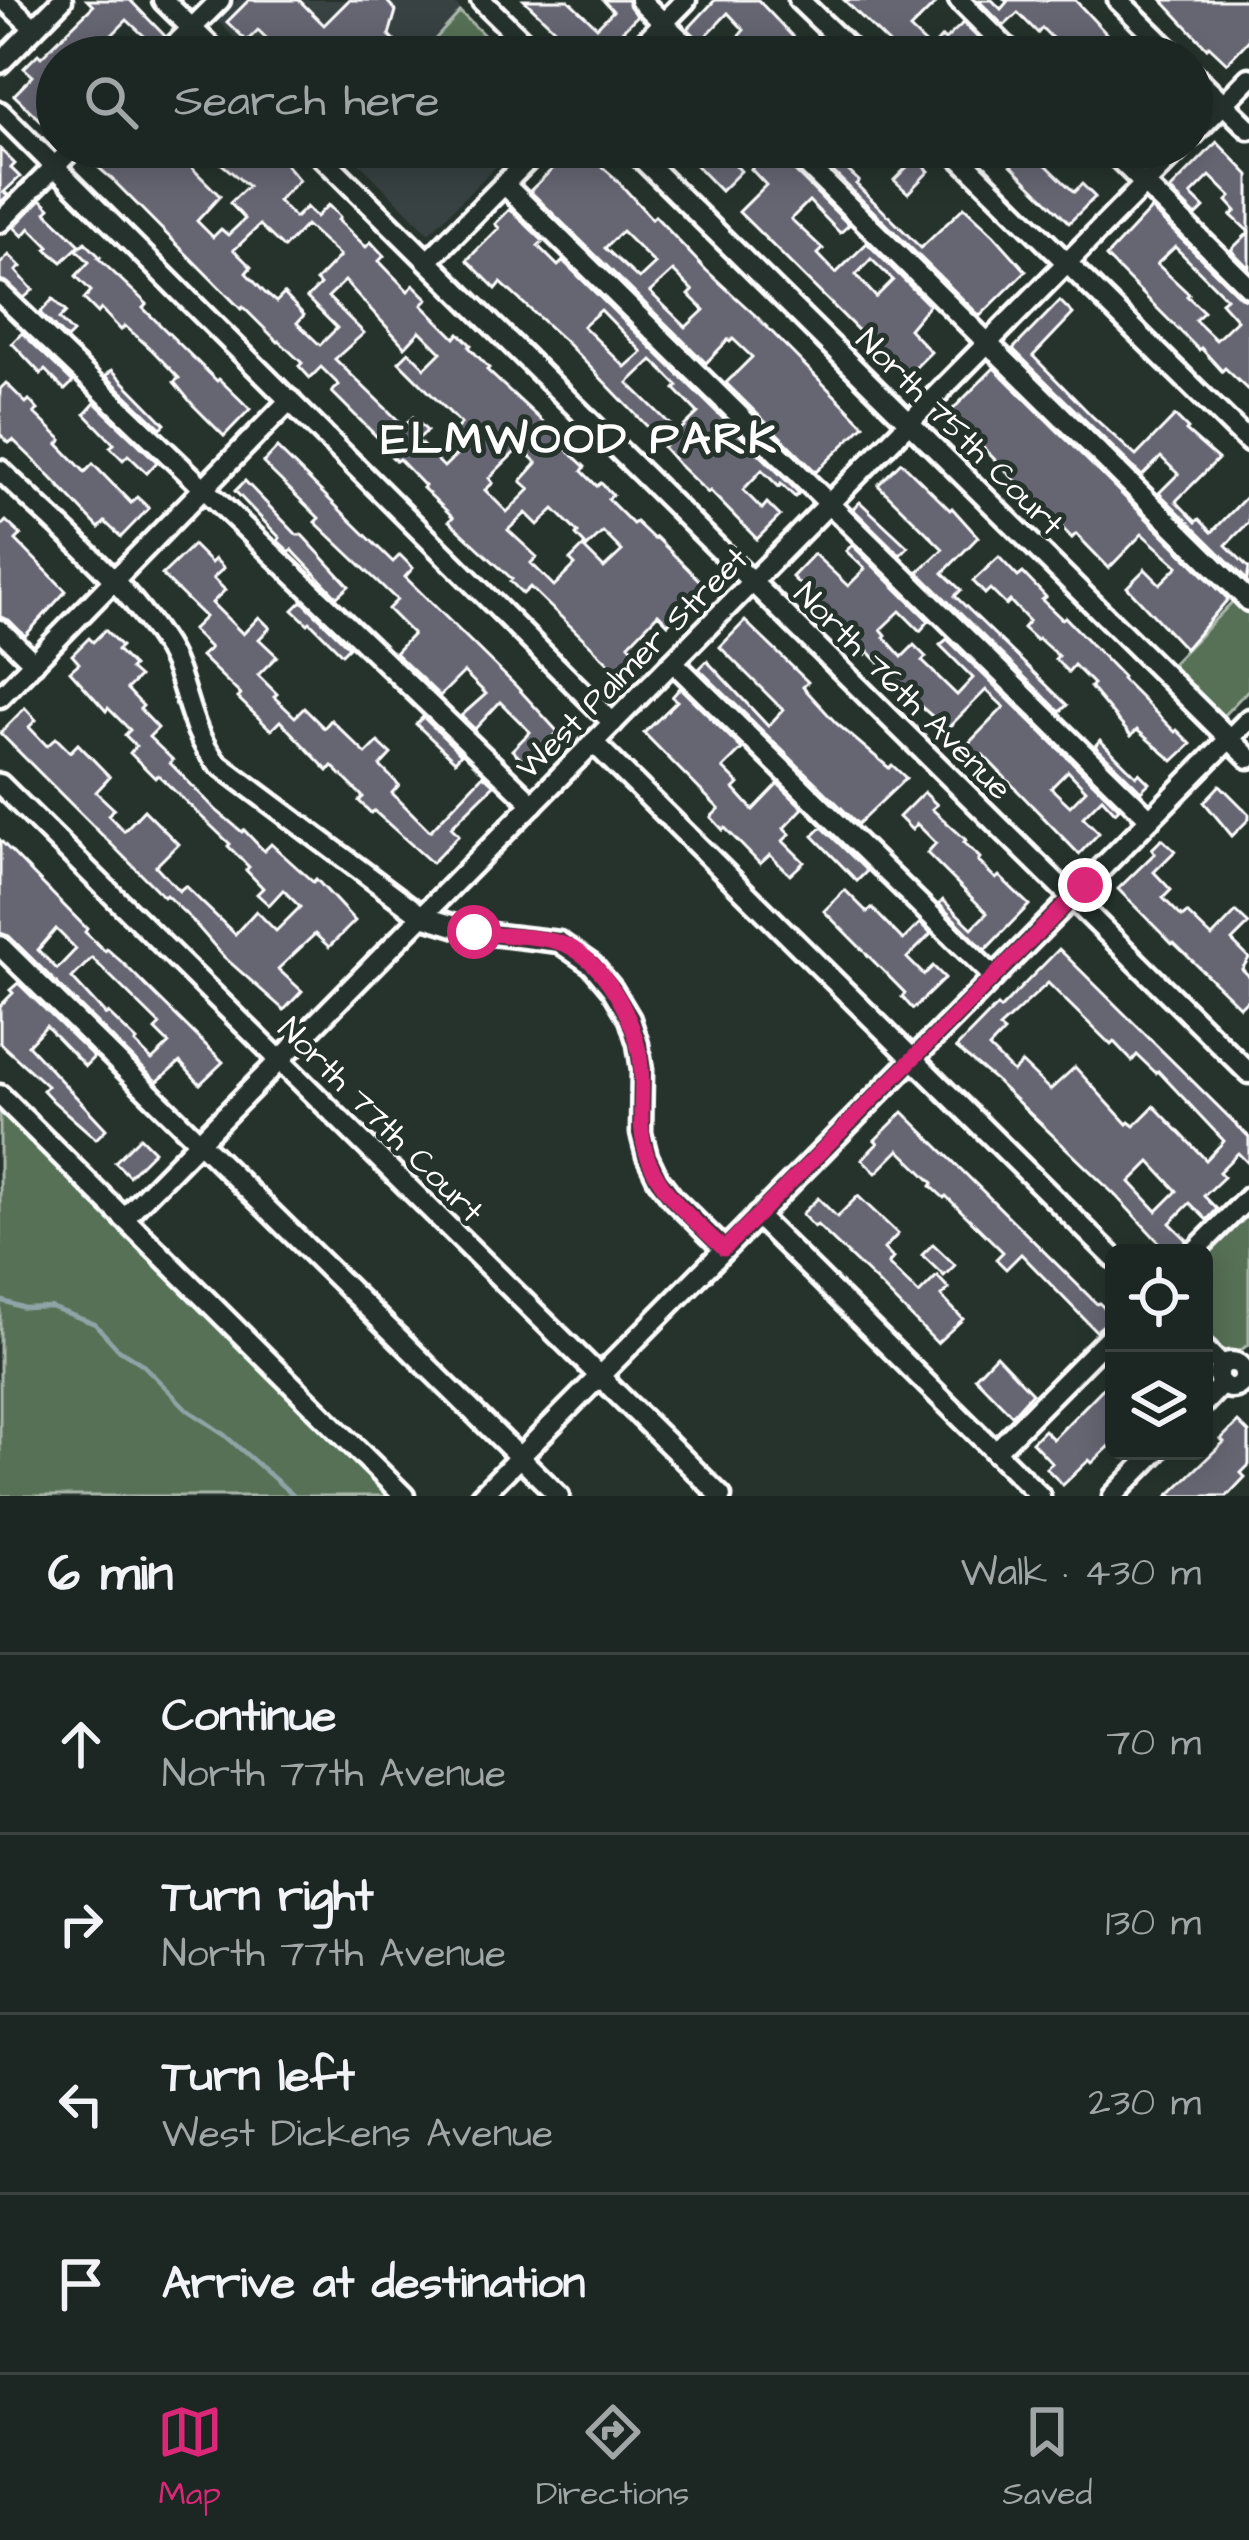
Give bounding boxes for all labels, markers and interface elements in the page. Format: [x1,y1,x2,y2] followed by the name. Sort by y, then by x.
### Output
[36,36,1213,168] search box
[78,69,144,135] icon: search
[174,71,440,133] text: Search here
[845,318,1074,547] street label: North 75th Court
[381,409,779,471] district label: ELMWOOD PARK
[506,537,759,790] street label: West Palmer Street
[783,572,1022,811] street label: North 76th Avenue
[1058,858,1112,912] route end
[447,905,501,959] route start
[267,1007,494,1234] street label: North 77th Court
[1105,1244,1213,1460] map controls
[1105,1244,1213,1352] button: locate
[1105,1352,1213,1460] button: layers
[48,1539,173,1610] text: 6 min
[961,1547,1201,1601] text: Walk · 430 m
[162,1686,336,1748] text: Continue
[48,1711,114,1777] icon: ahead
[1106,1717,1201,1771] text: 70 m
[162,1748,506,1802] text: North 77th Avenue
[162,1866,374,1928] text: Turn right
[48,1891,114,1957] icon: right
[1106,1897,1201,1951] text: 130 m
[162,1928,506,1982] text: North 77th Avenue
[162,2046,355,2108] text: Turn left
[48,2071,114,2137] icon: left
[1088,2077,1201,2131] text: 230 m
[162,2108,553,2162] text: West Dickens Avenue
[48,2251,114,2317] icon: arrive
[162,2253,585,2315] text: Arrive at destination
[157,2399,223,2517] tab: Map
[536,2399,689,2517] tab: Directions
[1002,2399,1092,2517] tab: Saved

